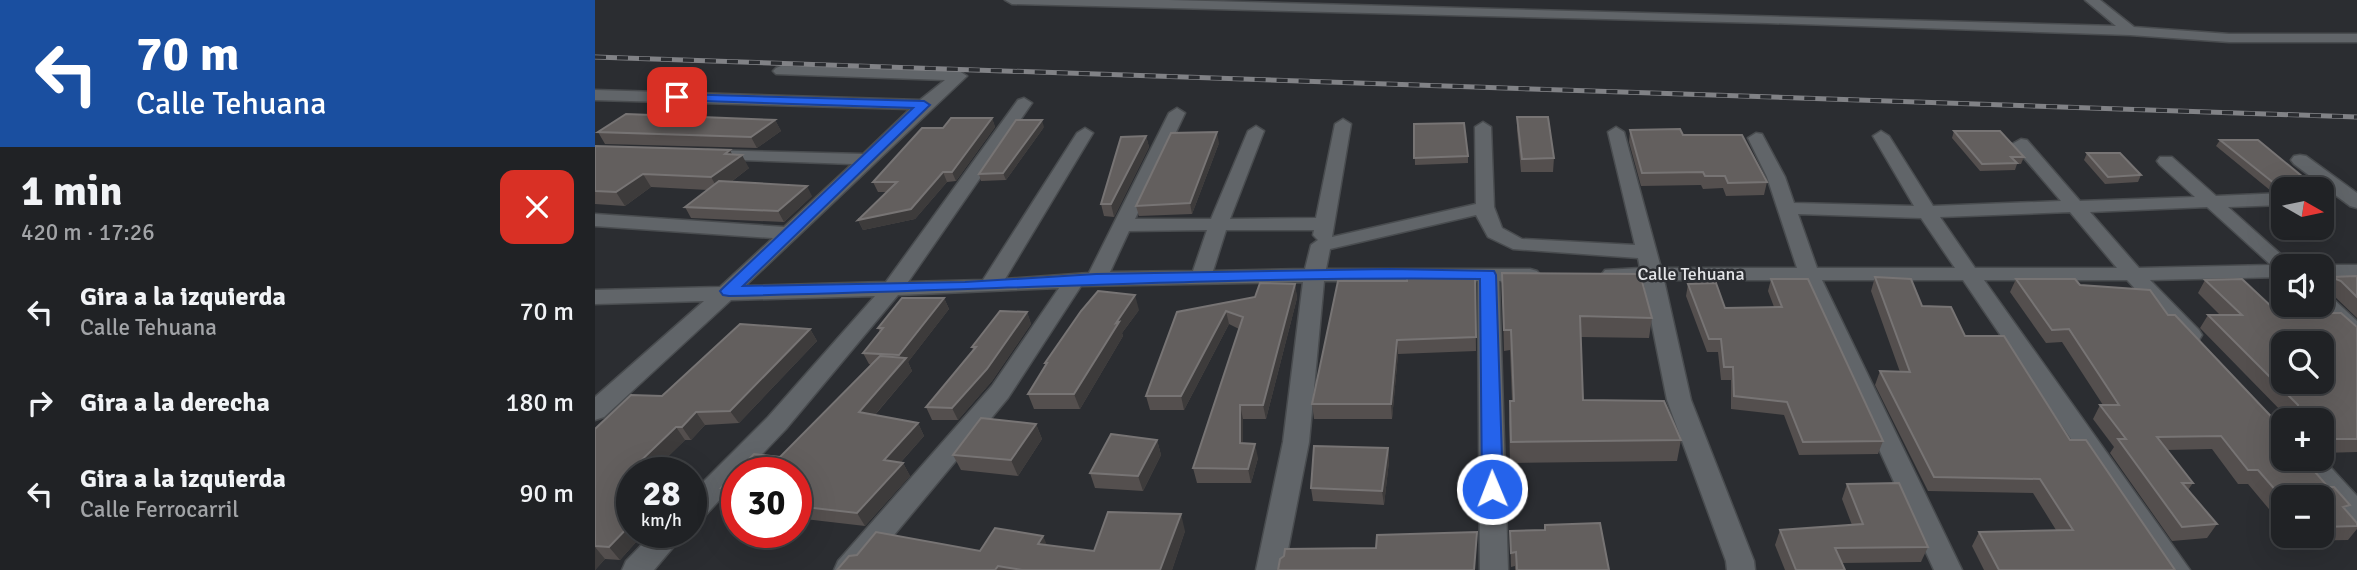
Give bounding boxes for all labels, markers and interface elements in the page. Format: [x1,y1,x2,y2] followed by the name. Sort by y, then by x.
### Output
[136,24,239,84] text: 70 m
[21,28,112,119] icon: left
[647,67,707,127] pin
[658,78,696,116] icon: arrive
[136,84,326,123] text: Calle Tehuana
[21,166,122,217] text: 1 min
[500,170,574,244] button: close
[2271,177,2335,240] north arrow
[2271,177,2334,548] map controls
[21,218,155,247] text: 420 m · 17:26
[2271,254,2334,317] button: sound
[1637,263,1745,285] street label: Calle Tehuana
[80,281,286,313] text: Gira a la izquierda
[21,293,59,331] icon: left
[519,296,574,328] text: 70 m
[80,313,217,342] text: Calle Tehuana
[2271,331,2334,394] button: search
[21,384,59,422] icon: right
[80,387,270,419] text: Gira a la derecha
[505,387,574,419] text: 180 m
[2271,408,2334,471] button: +
[1455,452,1529,526] position arrow
[721,457,812,548] speed limit sign: 30
[80,463,286,495] text: Gira a la izquierda
[643,472,680,515] text: 28
[21,475,59,513] icon: left
[519,478,574,510] text: 90 m
[2271,485,2334,548] button: −
[80,495,239,524] text: Calle Ferrocarril
[641,509,682,531] text: km/h

